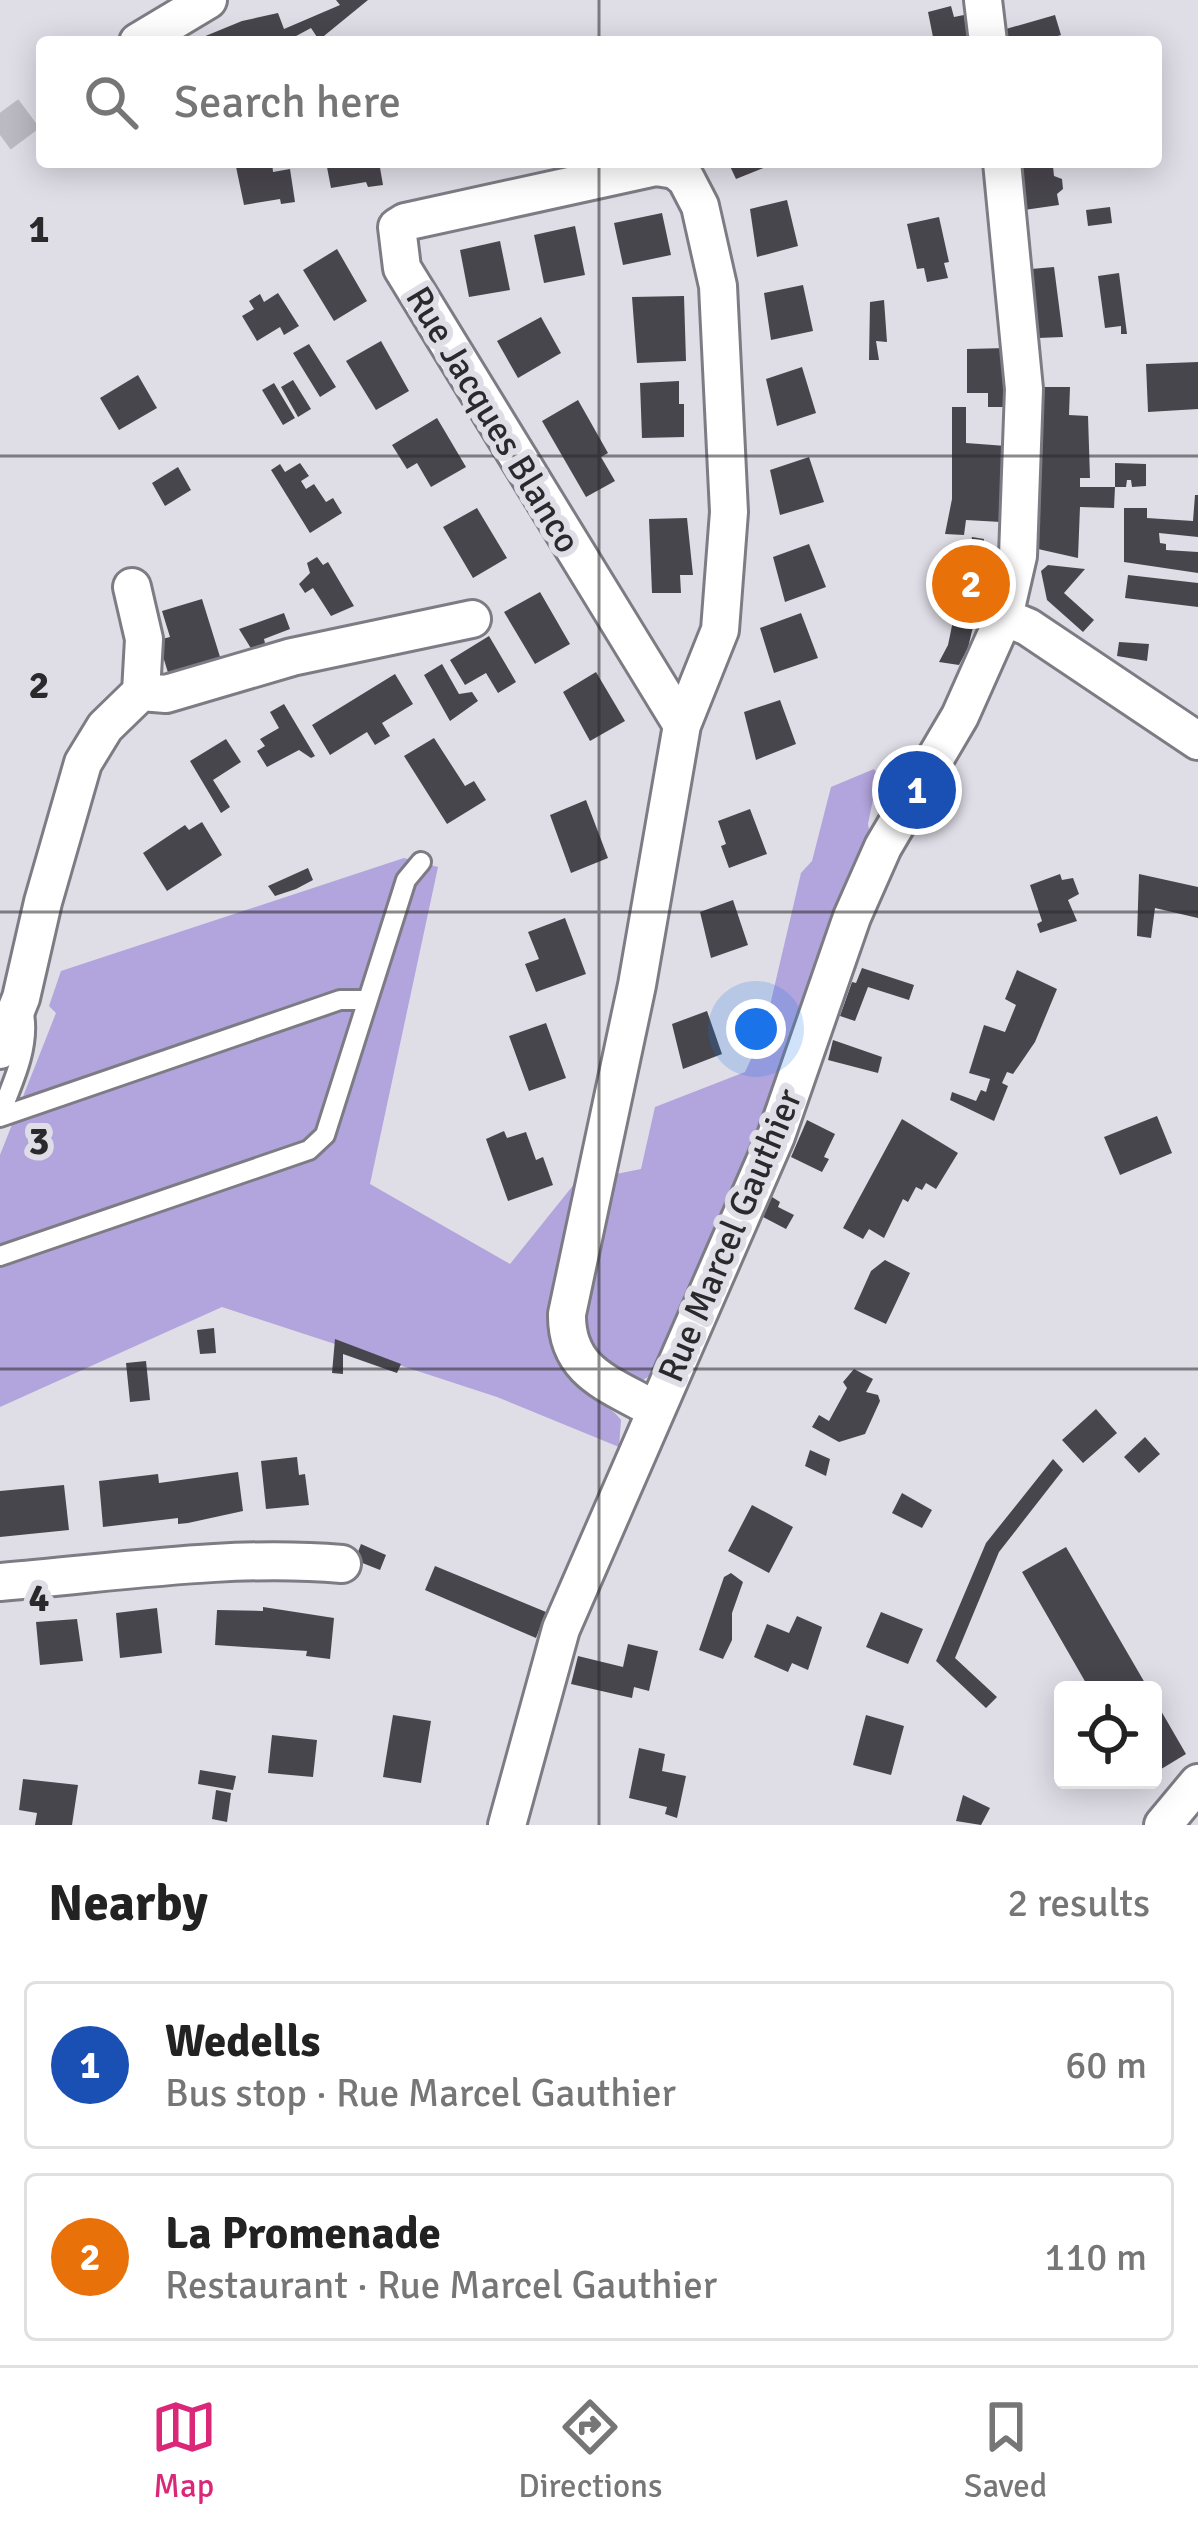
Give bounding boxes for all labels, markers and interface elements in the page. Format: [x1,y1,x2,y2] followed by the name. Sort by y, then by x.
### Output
[36,36,1162,168] search box
[78,69,144,135] icon: search
[174,75,401,130] text: Search here
[28,205,50,253] text: 1
[395,278,590,561] street label: Rue Jacques Blanco
[932,539,1010,629] pin: 2
[28,661,50,709] text: 2
[878,745,956,835] pin: 1
[726,999,786,1059] your location
[648,1082,813,1389] street label: Rue Marcel Gauthier
[28,1117,50,1165] text: 3
[28,1574,50,1622] text: 4
[1054,1681,1162,1789] map controls
[1054,1681,1162,1789] button: locate
[48,1872,208,1935] text: Nearby
[1007,1879,1150,1927] text: 2 results
[165,2014,321,2069] text: Wedells
[79,2041,101,2089] text: 1
[1065,2041,1147,2089] text: 60 m
[165,2069,676,2117] text: Bus stop · Rue Marcel Gauthier
[165,2206,441,2261] text: La Promenade
[79,2233,101,2281] text: 2
[1044,2233,1147,2281] text: 110 m
[165,2261,717,2309] text: Restaurant · Rue Marcel Gauthier
[151,2394,217,2507] tab: Map
[518,2394,663,2507] tab: Directions
[964,2394,1047,2507] tab: Saved

